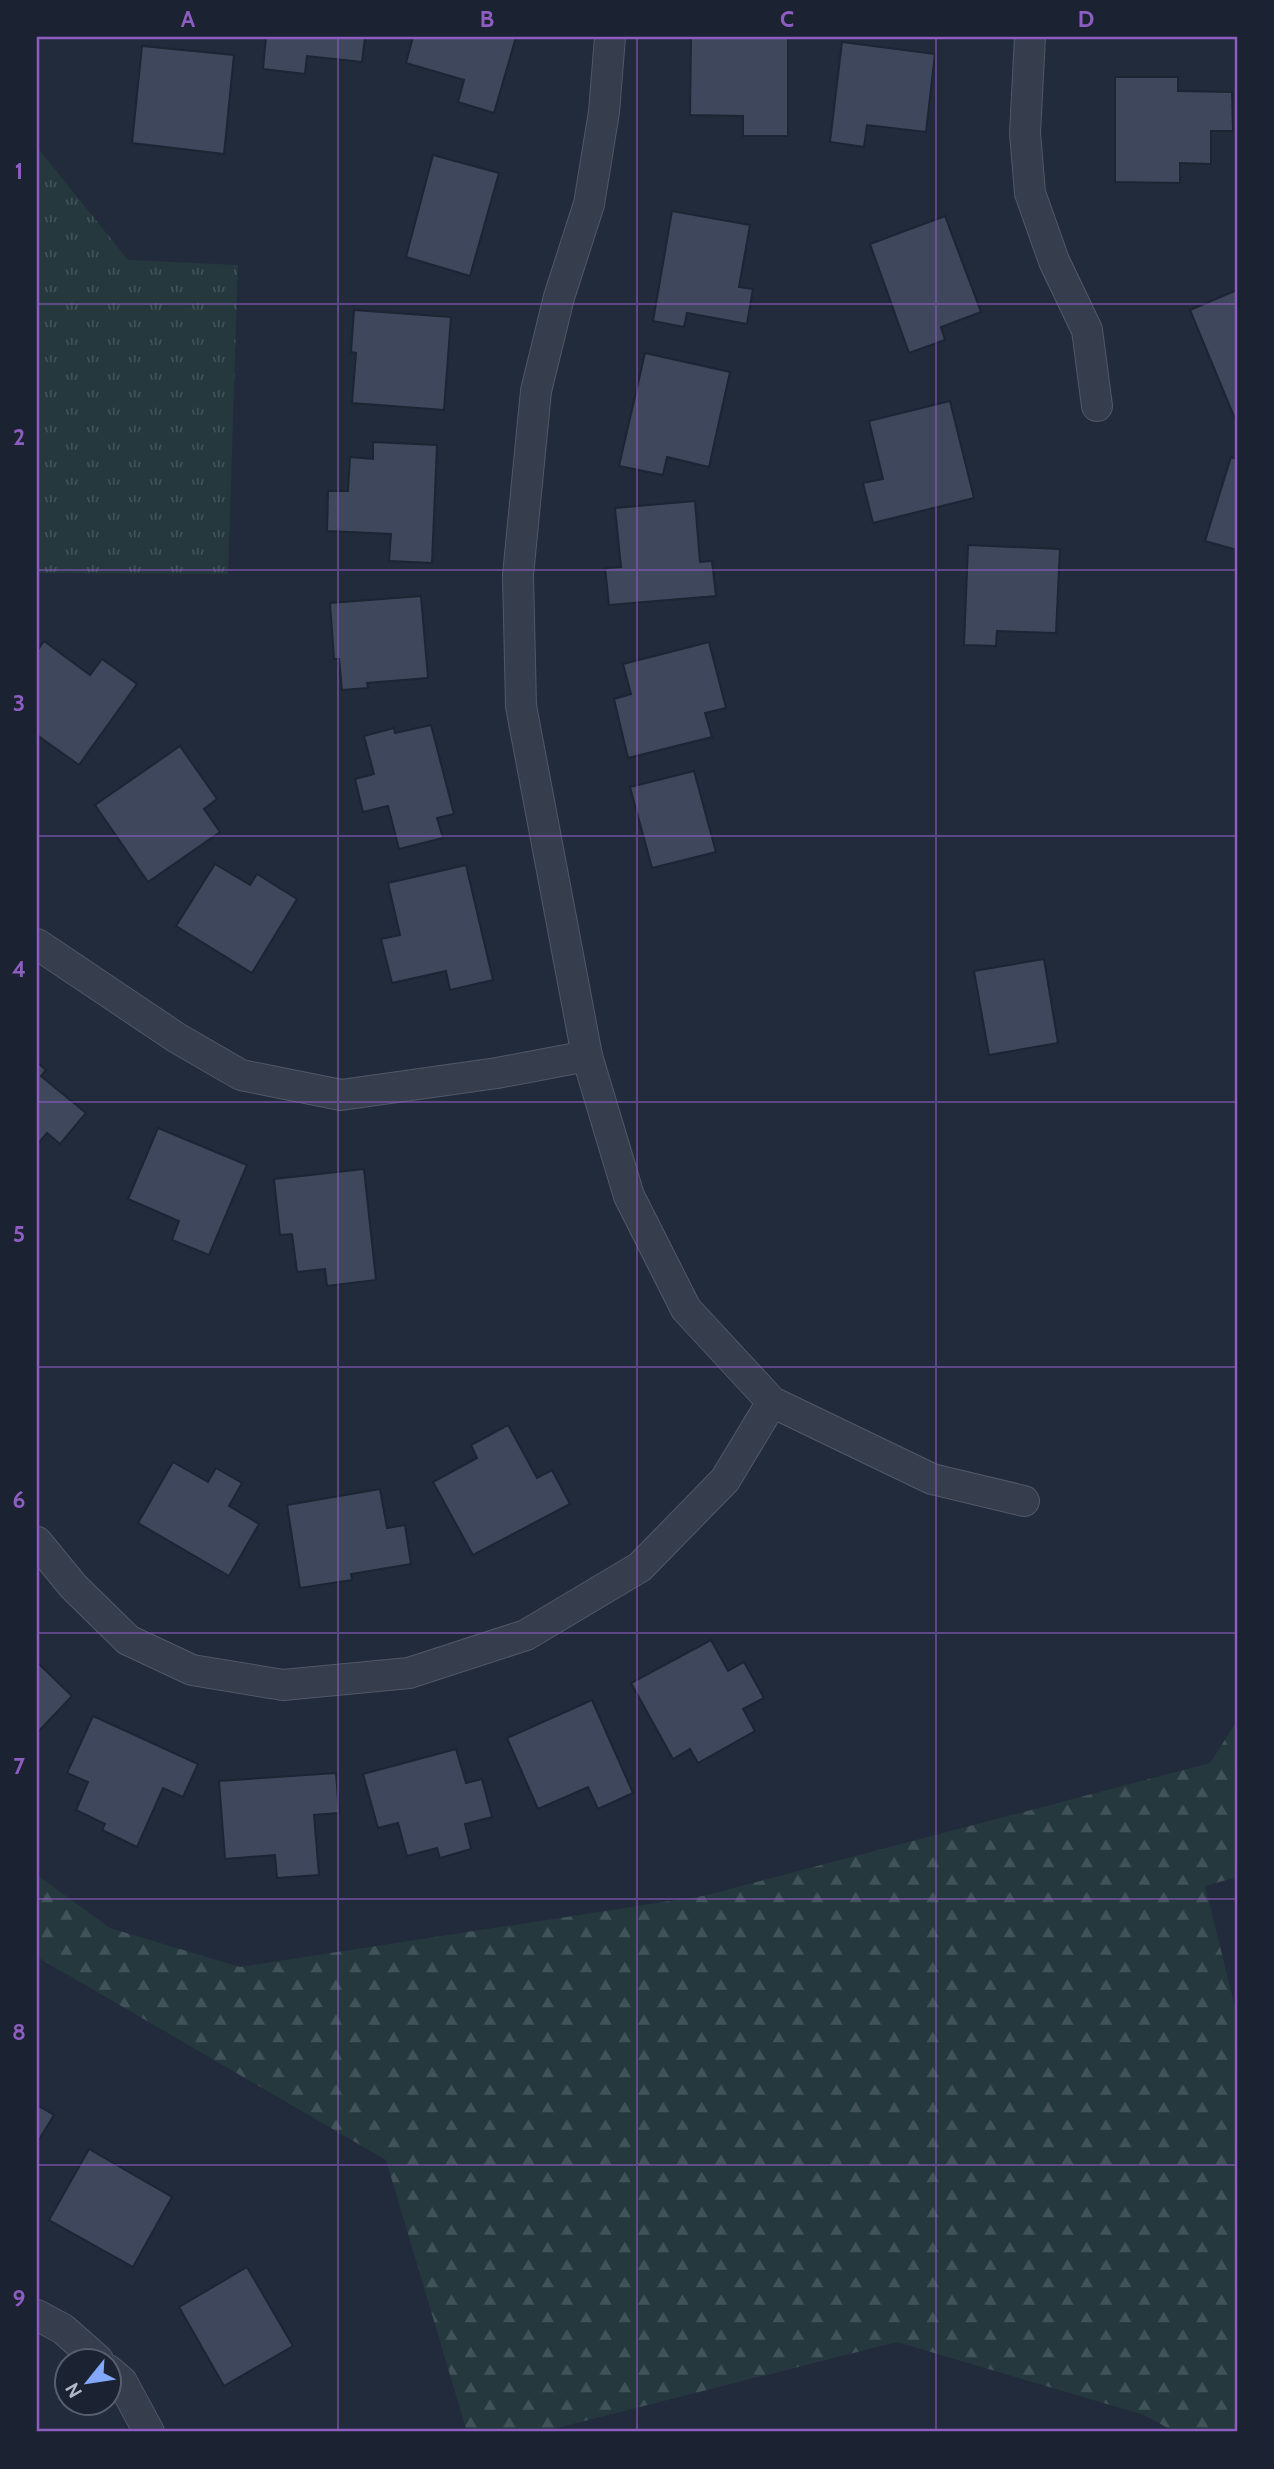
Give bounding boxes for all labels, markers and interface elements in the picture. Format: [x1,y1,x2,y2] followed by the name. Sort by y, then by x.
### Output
[181,5,196,33] text: A
[480,5,494,33] text: B
[780,5,794,33] text: C
[1078,5,1094,33] text: D
[15,157,23,185] text: 1
[13,423,25,451] text: 2
[13,689,25,717] text: 3
[12,955,26,983] text: 4
[13,1220,25,1248] text: 5
[13,1486,25,1514] text: 6
[13,1752,25,1780] text: 7
[12,2018,26,2046] text: 8
[13,2284,25,2312] text: 9
[52,2346,122,2416] north arrow
[60,2379,87,2402] text: N

